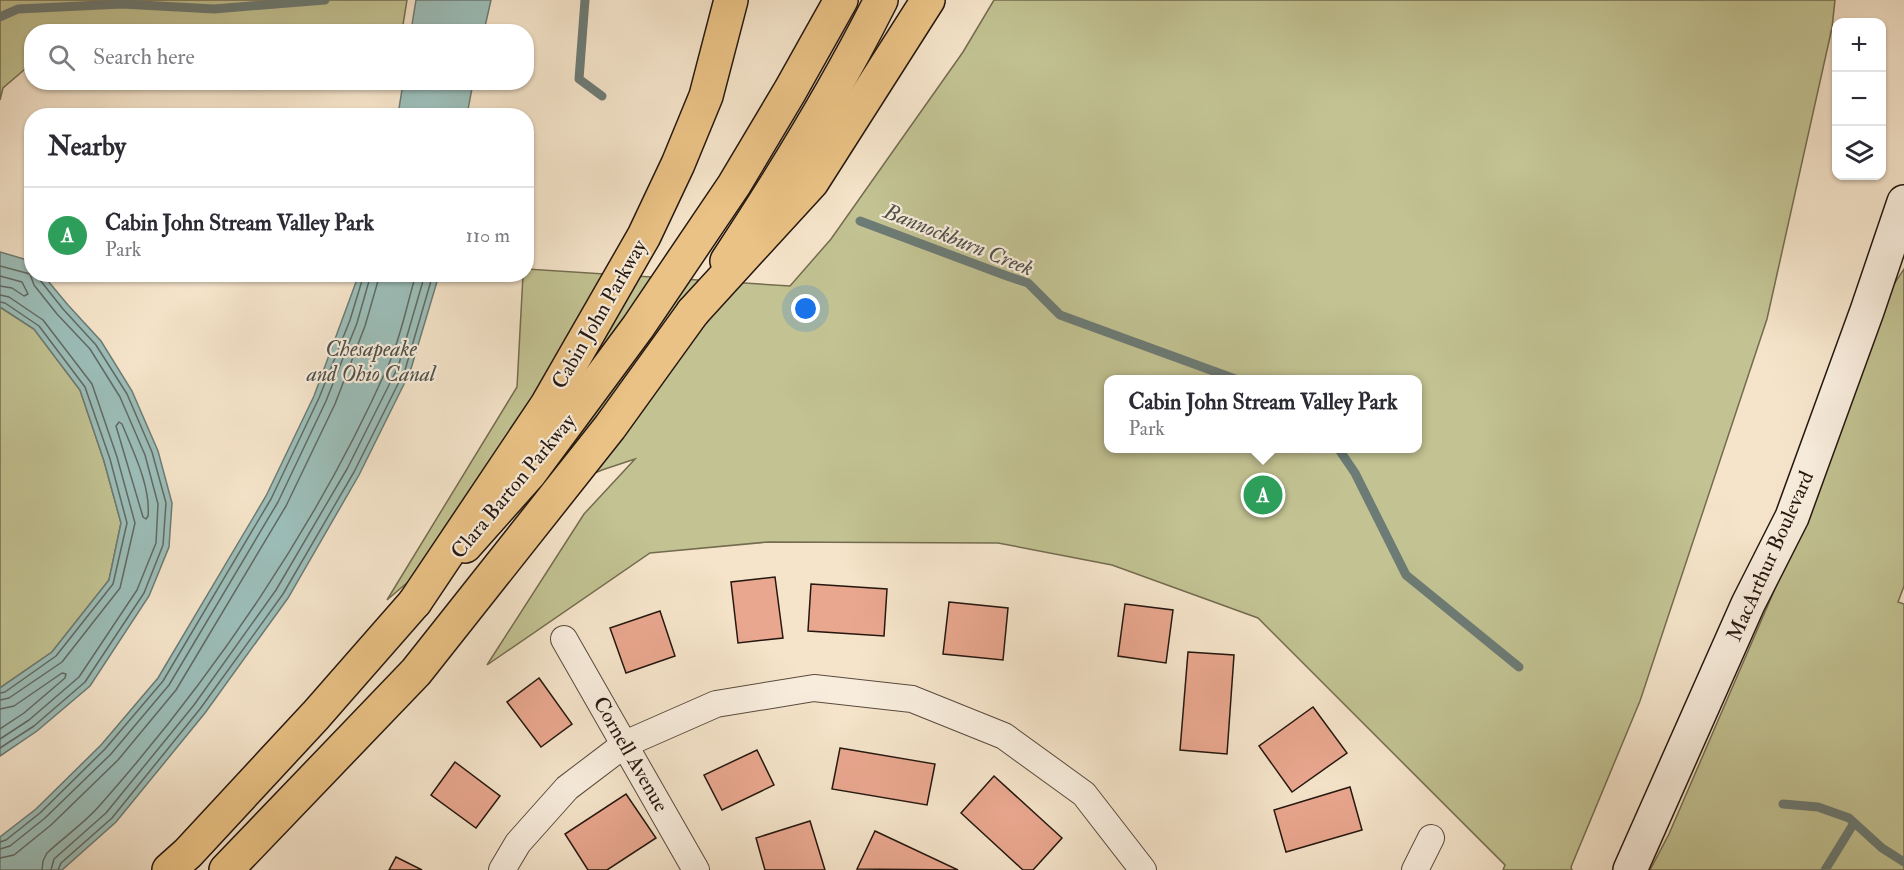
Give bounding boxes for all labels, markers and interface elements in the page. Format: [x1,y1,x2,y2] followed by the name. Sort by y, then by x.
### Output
[1832,18,1886,180] map controls
[1832,18,1886,72] button: +
[24,24,534,90] search box
[45,41,78,74] icon: search
[93,43,195,71] text: Search here
[1832,72,1886,126] button: −
[1832,126,1886,180] button: layers
[48,131,126,163] text: Nearby
[879,197,1038,283] water label: Bannockburn Creek
[105,209,374,237] text: Cabin John Stream Valley Park
[61,223,74,248] text: A
[466,223,510,248] text: 110 m
[546,234,653,394] street label: Cabin John Parkway
[105,237,141,262] text: Park
[791,294,820,323] your location
[306,335,437,388] water label: Chesapeake and Ohio Canal
[1104,375,1422,453] popup
[1128,388,1398,416] text: Cabin John Stream Valley Park
[445,408,582,564] street label: Clara Barton Parkway
[1128,416,1165,441] text: Park
[1721,466,1820,646] street label: MacArthur Boulevard
[1244,472,1282,518] pin: A
[587,692,675,817] street label: Cornell Avenue

